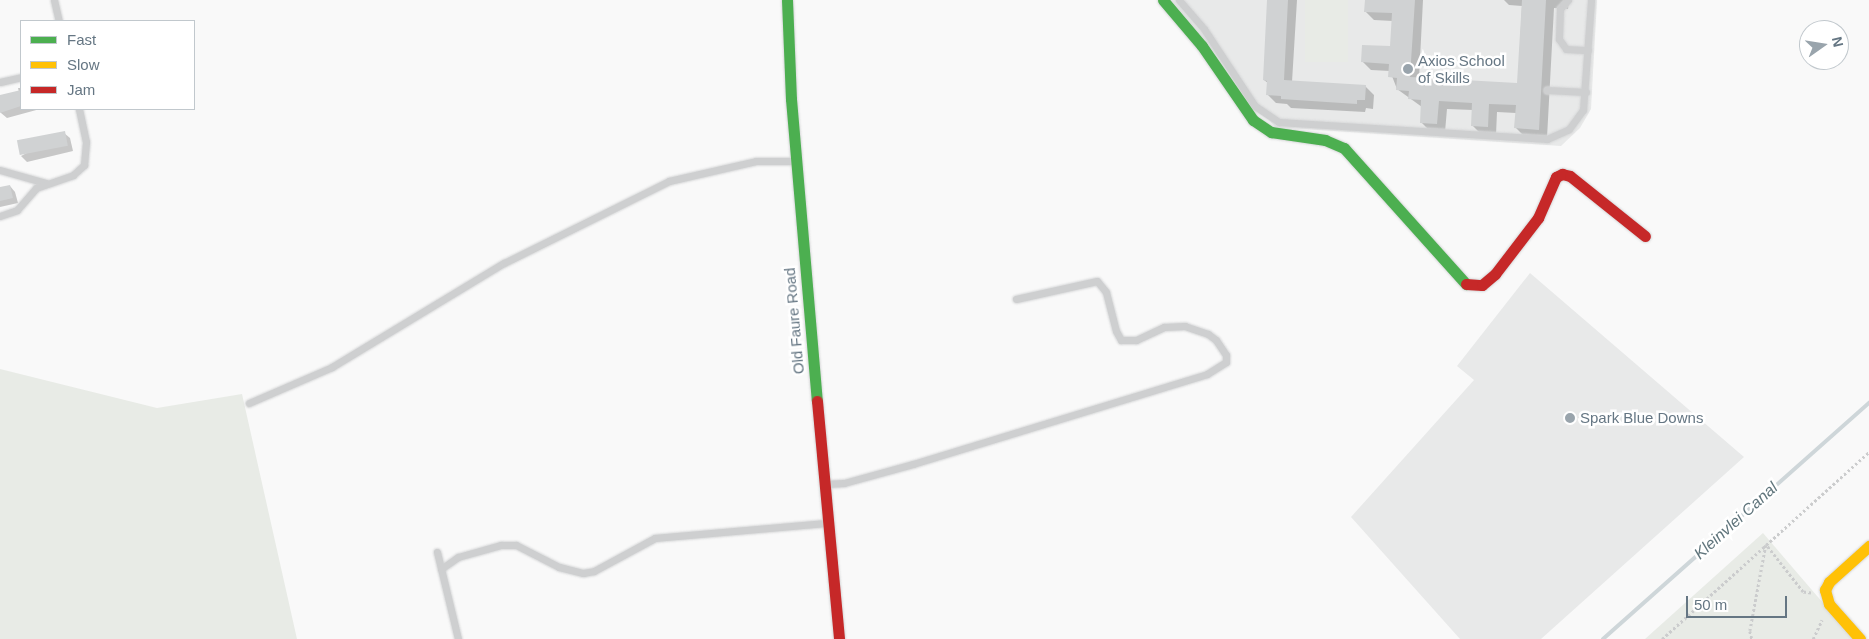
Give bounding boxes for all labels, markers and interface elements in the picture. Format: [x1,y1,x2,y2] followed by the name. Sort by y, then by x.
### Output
[20,20,195,110] legend
[1799,20,1849,70] north arrow
[67,31,96,48] text: Fast
[1829,35,1847,49] text: N
[1418,51,1505,86] place label: Axios School of Skills
[67,56,100,73] text: Slow
[1402,63,1414,75] marker: Axios School of Skills
[67,81,95,98] text: Jam
[780,267,808,375] street label: Old Faure Road
[1580,409,1703,427] place label: Spark Blue Downs
[1564,412,1576,424] marker: Spark Blue Downs
[1690,478,1782,564] water label: Kleinvlei Canal
[1689,586,1790,618] scale bar
[1694,596,1727,613] text: 50 m

